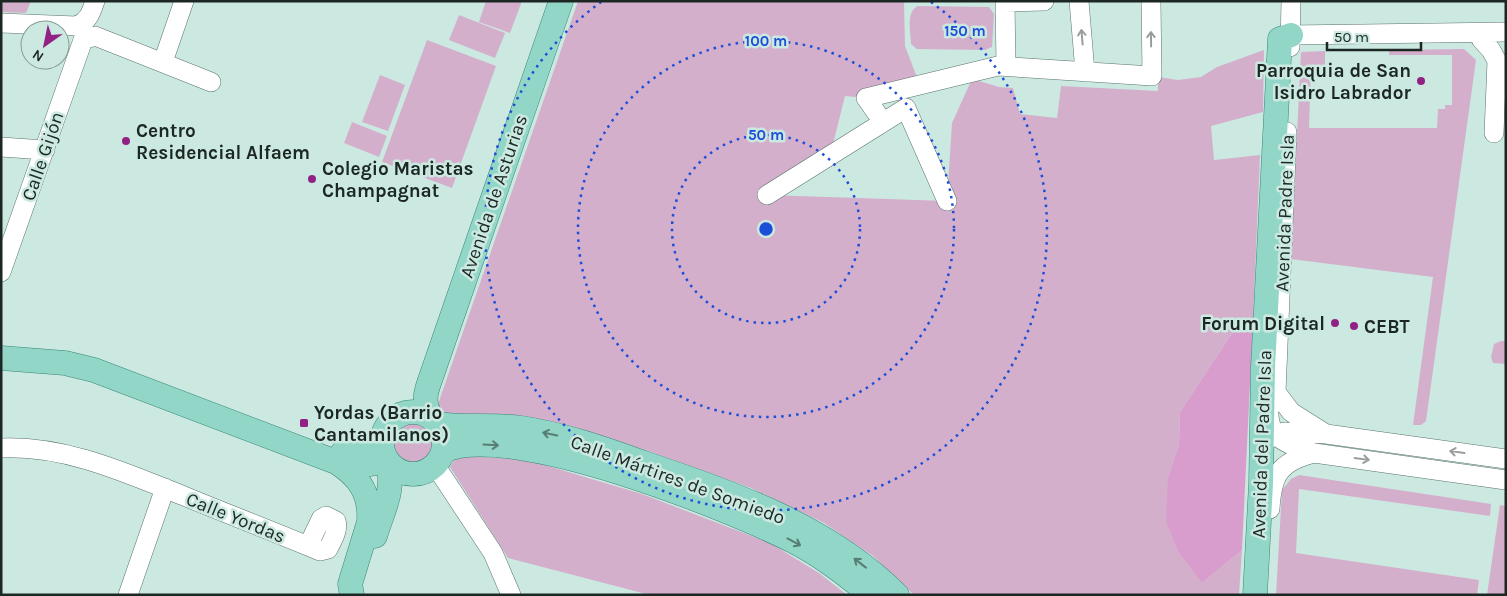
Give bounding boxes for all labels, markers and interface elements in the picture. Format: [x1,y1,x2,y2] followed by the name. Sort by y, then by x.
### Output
[20,20,70,70] north arrow
[1327,20,1421,52] scale bar
[944,22,986,40] text: 150 m
[1334,28,1369,46] text: 50 m
[1077,29,1087,45] one-way arrow
[1147,31,1156,47] one-way arrow
[745,32,787,50] text: 100 m
[29,46,47,65] text: N
[1256,60,1412,104] place label: Parroquia de San Isidro Labrador
[1415,75,1427,87] marker: Parroquia de San Isidro Labrador
[17,109,68,204] street label: Calle Gijón
[456,112,532,281] street label: Avenida de Asturias
[136,120,310,164] place label: Centro Residencial Alfaem
[748,126,784,144] text: 50 m
[1271,134,1299,292] street label: Avenida Padre Isla
[120,135,132,147] marker: Centro Residencial Alfaem
[322,158,474,202] place label: Colegio Maristas Champagnat
[306,173,318,185] marker: Colegio Maristas Champagnat
[757,220,775,238] centre of rings
[1201,313,1325,335] place label: Forum Digital
[1364,316,1410,338] place label: CEBT
[1329,317,1341,329] marker: Forum Digital
[1348,320,1360,332] marker: CEBT
[1248,349,1276,539] street label: Avenida del Padre Isla
[314,402,449,446] place label: Yordas (Barrio Cantamilanos)
[298,417,310,429] marker: Yordas (Barrio Cantamilanos)
[542,429,558,438] one-way arrow
[567,431,788,529] street label: Calle Mártires de Somiedo
[482,441,498,450] one-way arrow
[1450,447,1466,457] one-way arrow
[1353,455,1369,465] one-way arrow
[183,488,288,548] street label: Calle Yordas
[786,538,801,547] one-way arrow
[854,557,867,568] one-way arrow

